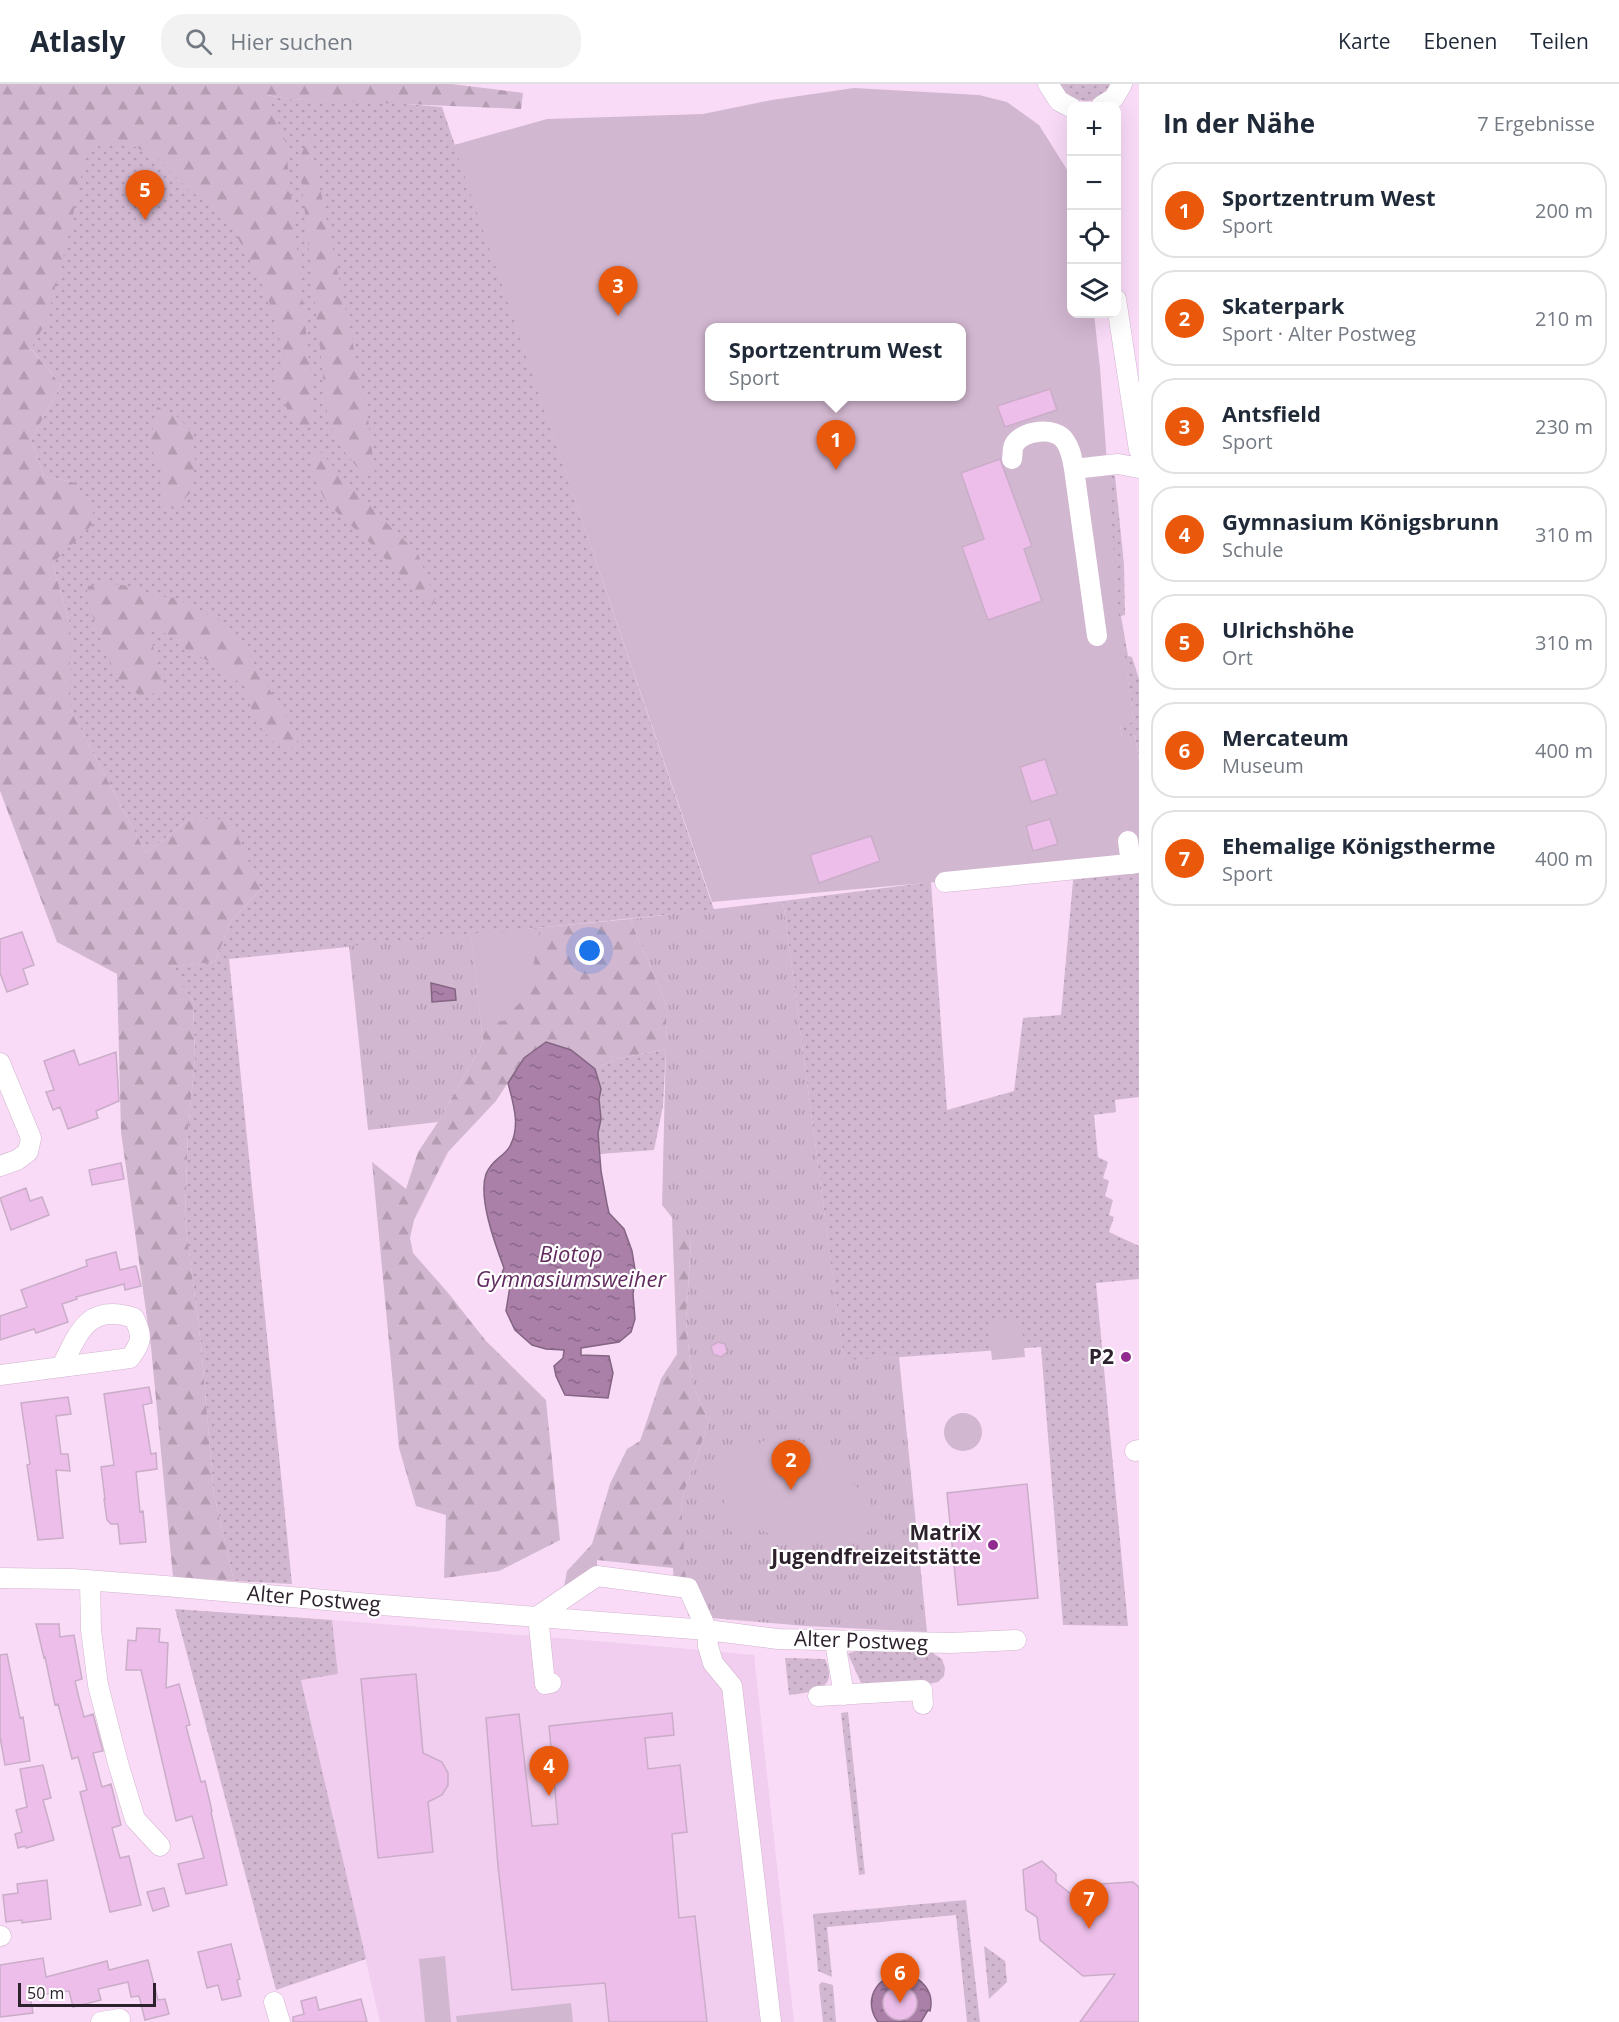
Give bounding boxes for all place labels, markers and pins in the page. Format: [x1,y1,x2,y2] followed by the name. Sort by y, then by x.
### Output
[126,170,164,220] pin: 5
[598,266,638,316] pin: 3
[816,420,856,470] pin: 1
[1089,1342,1114,1370] place label: P2
[1119,1350,1133,1364] marker: P2
[772,1440,810,1490] pin: 2
[769,1518,981,1570] place label: MatriX Jugendfreizeitstätte
[986,1538,1000,1552] marker: MatriX Jugendfreizeitstätte
[530,1746,568,1796] pin: 4
[1070,1880,1108,1929] pin: 7
[880,1954,920,2003] pin: 6

